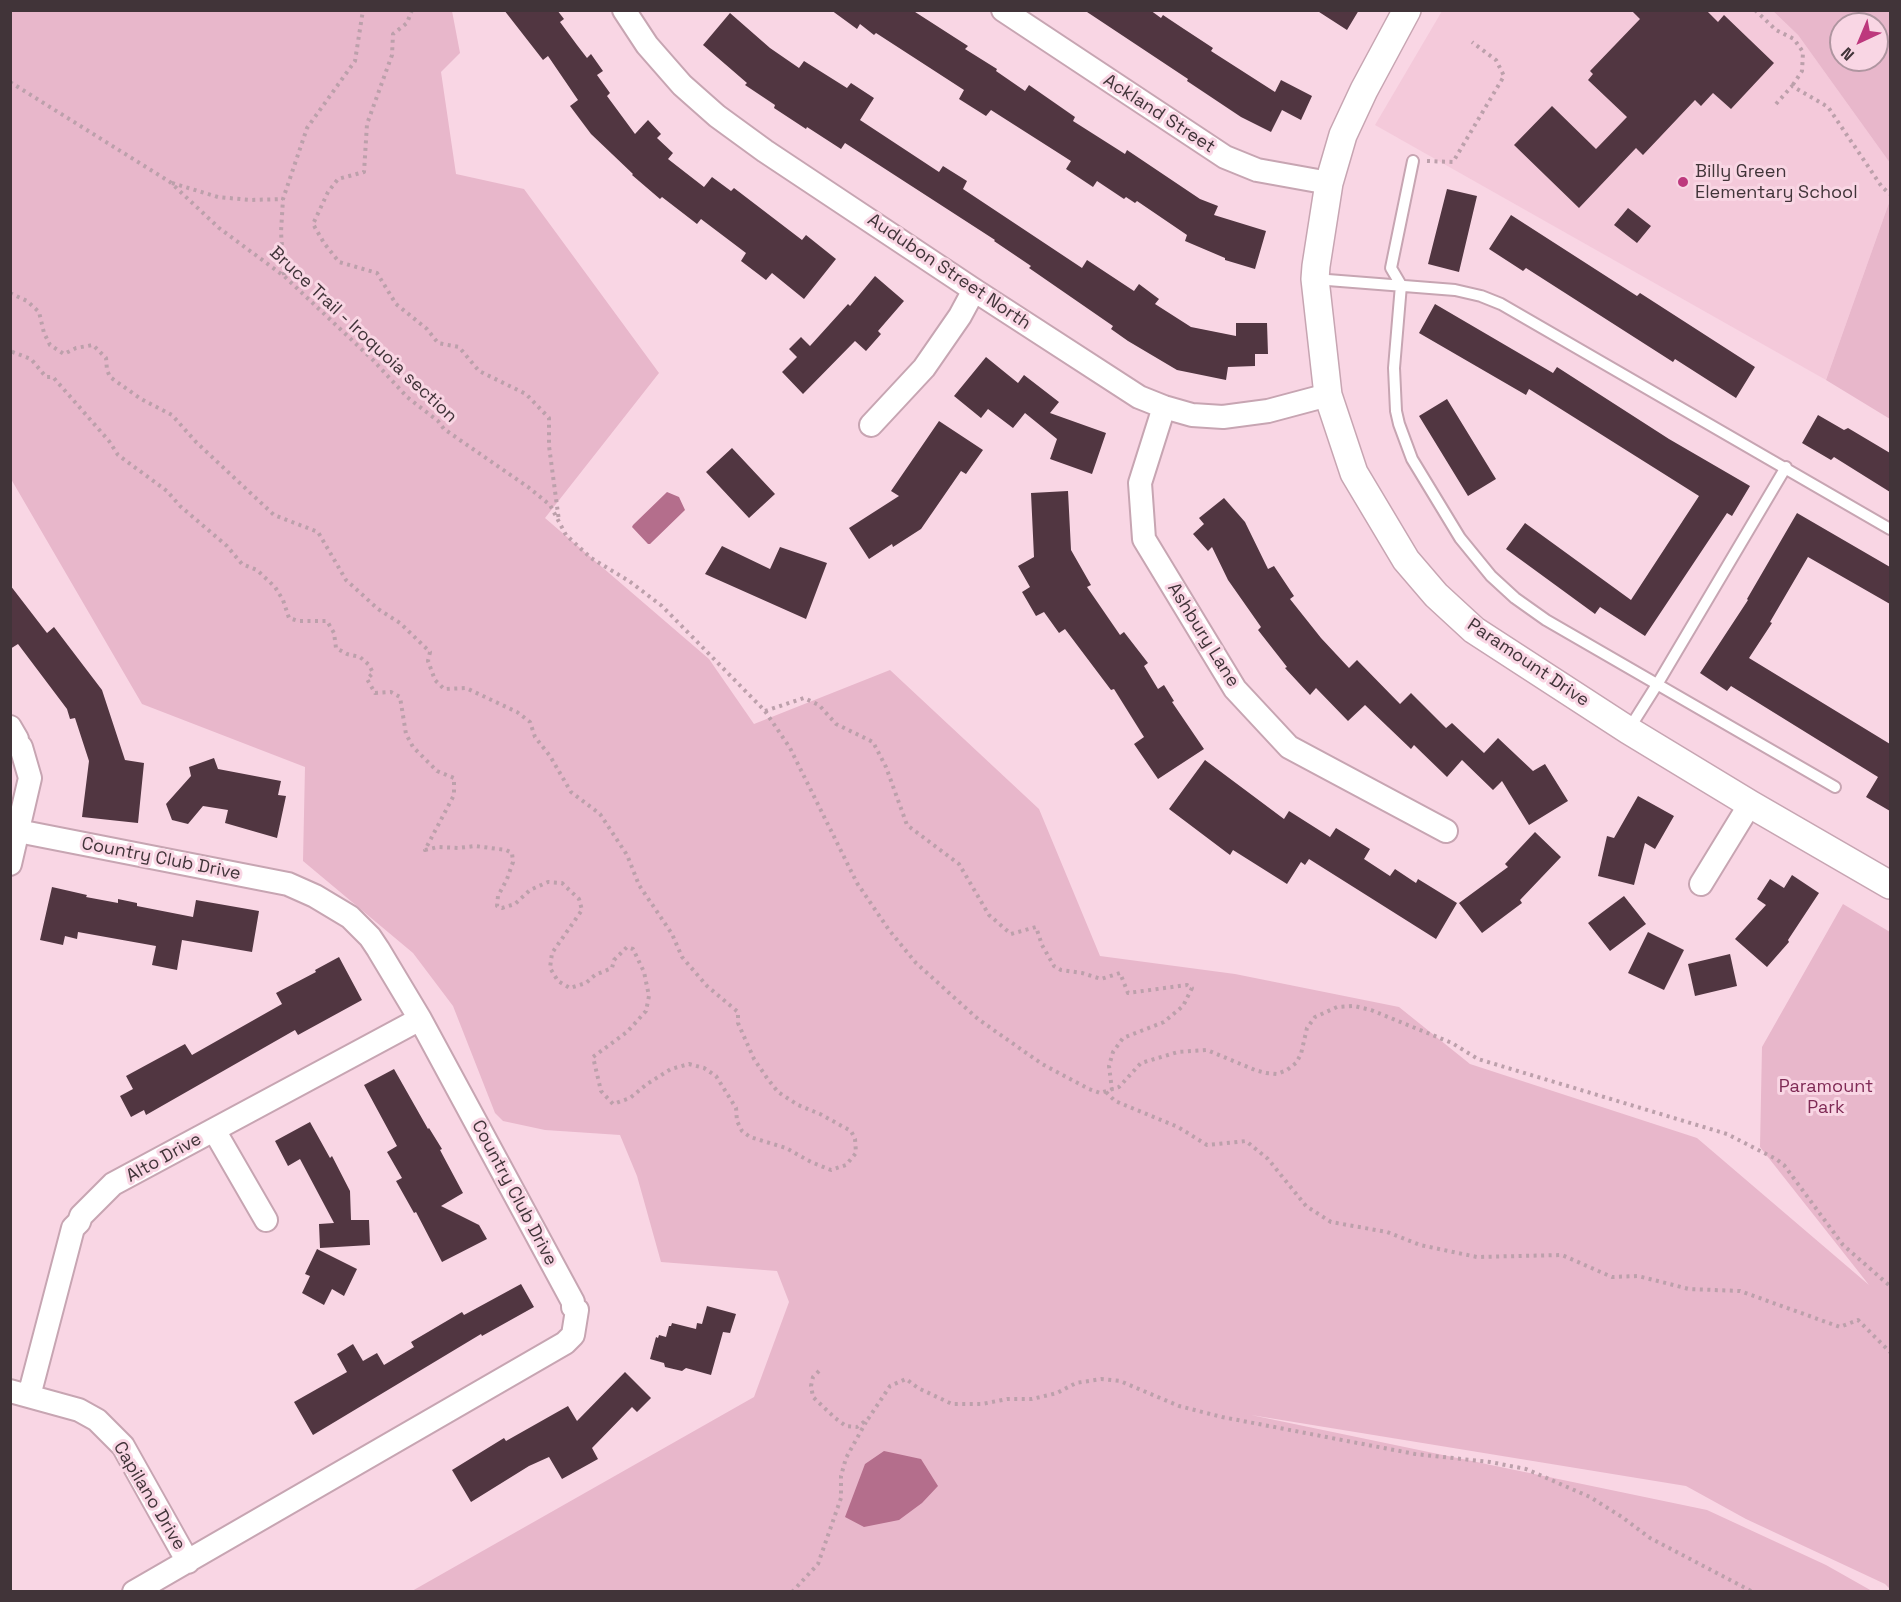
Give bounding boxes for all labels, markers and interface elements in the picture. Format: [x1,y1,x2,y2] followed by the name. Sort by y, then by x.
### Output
[1829,12,1889,72] north arrow
[1836,43,1859,65] text: N
[1099,70,1219,158] street label: Ackland Street
[1695,161,1858,204] place label: Billy Green Elementary School
[1676,175,1690,189] marker: Billy Green Elementary School
[863,209,1035,335] street label: Audubon Street North
[265,242,461,428] street label: Bruce Trail - Iroquoia section
[1162,579,1244,691] street label: Ashbury Lane
[1463,614,1593,712] street label: Paramount Drive
[80,833,242,885] street label: Country Club Drive
[1779,1076,1873,1118] park label: Paramount Park
[467,1117,561,1269] street label: Country Club Drive
[123,1129,205,1187] street label: Alto Drive
[108,1438,190,1554] street label: Capilano Drive

